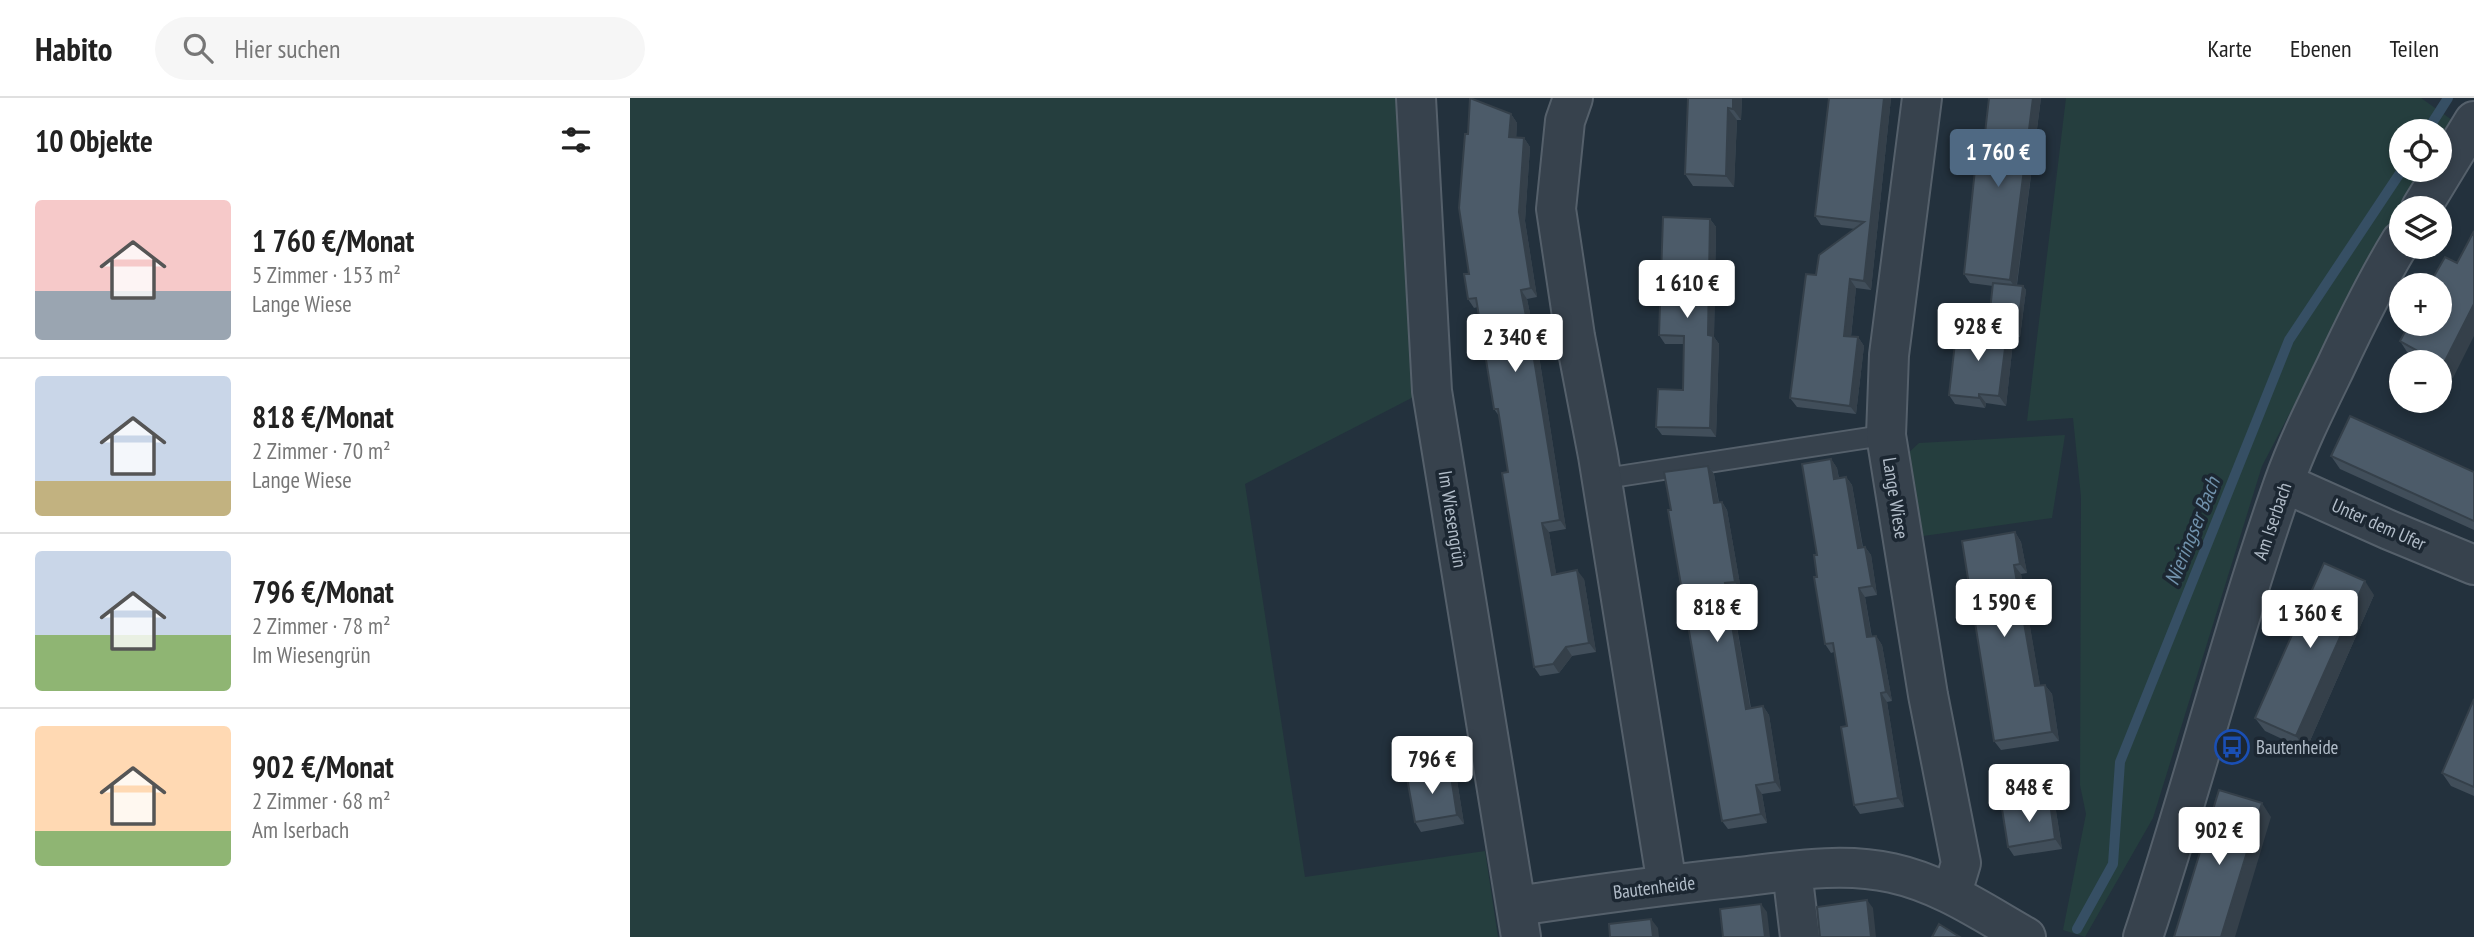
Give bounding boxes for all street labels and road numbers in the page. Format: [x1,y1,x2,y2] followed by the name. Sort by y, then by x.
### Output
[1878,455,1914,541] street label: Lange Wiese
[1433,469,1473,569] street label: Im Wiesengrün
[2248,479,2296,563] street label: Am Iserbach
[2328,493,2431,556] street label: Unter dem Ufer
[1612,870,1697,904] street label: Bautenheide

